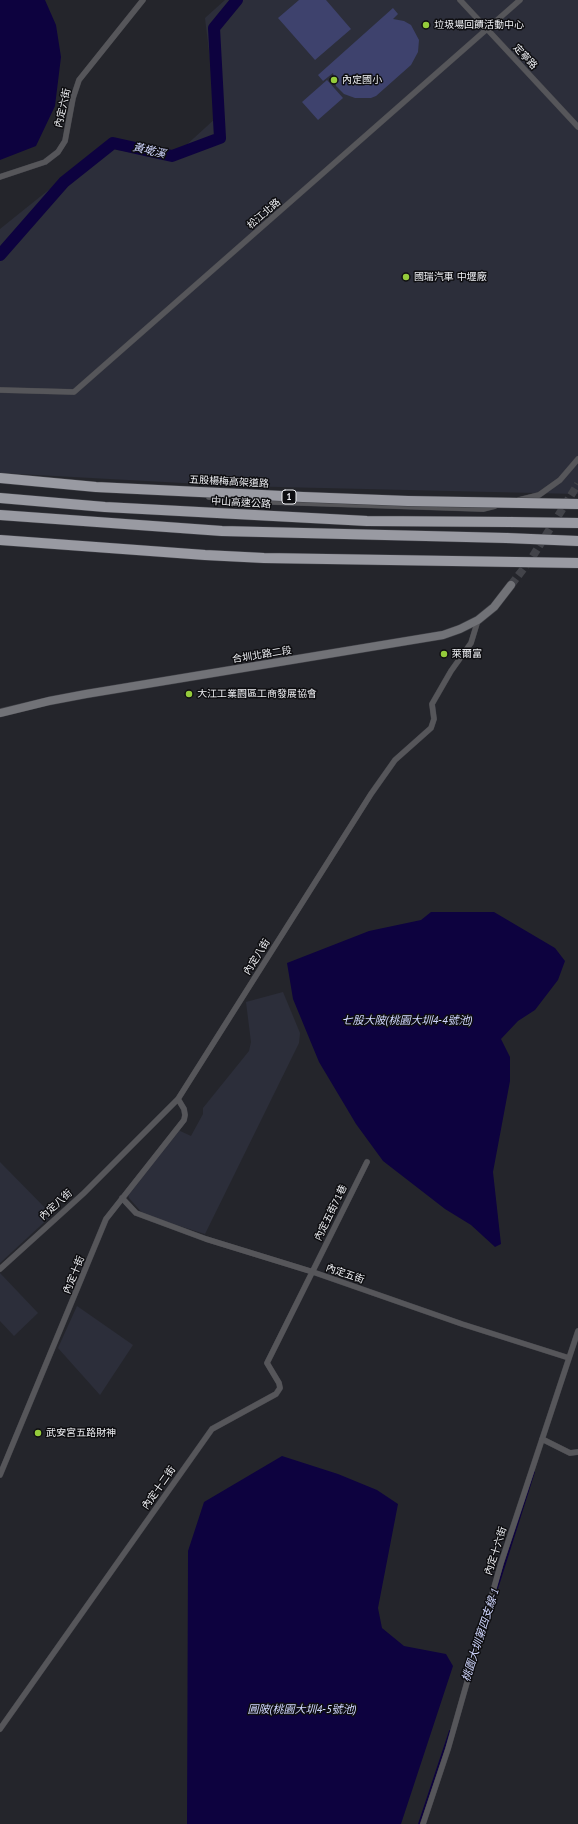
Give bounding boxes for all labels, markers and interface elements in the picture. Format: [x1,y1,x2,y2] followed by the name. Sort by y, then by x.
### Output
[434,19,524,31] place label: 垃圾場回饋活動中心
[421,20,431,30] marker: 垃圾場回饋活動中心
[510,42,540,72] street label: 定寧路
[342,74,382,86] place label: 內定國小
[329,75,339,85] marker: 內定國小
[53,87,73,129] street label: 內定六街
[131,141,167,161] water label: 黃墘溪
[245,196,283,232] street label: 松江北路
[414,271,487,283] place label: 國瑞汽車 中壢廠
[401,272,411,282] marker: 國瑞汽車 中壢廠
[189,474,269,490] street label: 五股楊梅高架道路
[282,490,296,504] road number: 1
[211,495,271,511] street label: 中山高速公路
[231,644,293,666] street label: 合圳北路二段
[452,648,482,660] place label: 萊爾富
[439,649,449,659] marker: 萊爾富
[197,688,317,700] place label: 大江工業園區工商發展協會
[184,689,194,699] marker: 大江工業園區工商發展協會
[241,937,273,977] street label: 內定八街
[341,1014,473,1028] water label: 七股大陂(桃園大圳4-4號池)
[312,1183,350,1243] street label: 內定五街71巷
[37,1187,75,1223] street label: 內定八街
[61,1254,87,1296] street label: 內定十街
[324,1262,366,1286] street label: 內定五街
[46,1427,116,1439] place label: 武安宮五路財神
[33,1428,43,1438] marker: 武安宮五路財神
[140,1464,178,1512] street label: 內定十二街
[483,1525,509,1577] street label: 內定十六街
[460,1587,502,1683] water label: 桃園大圳第四支線-1
[247,1703,357,1717] water label: 圓陂(桃園大圳4-5號池)

